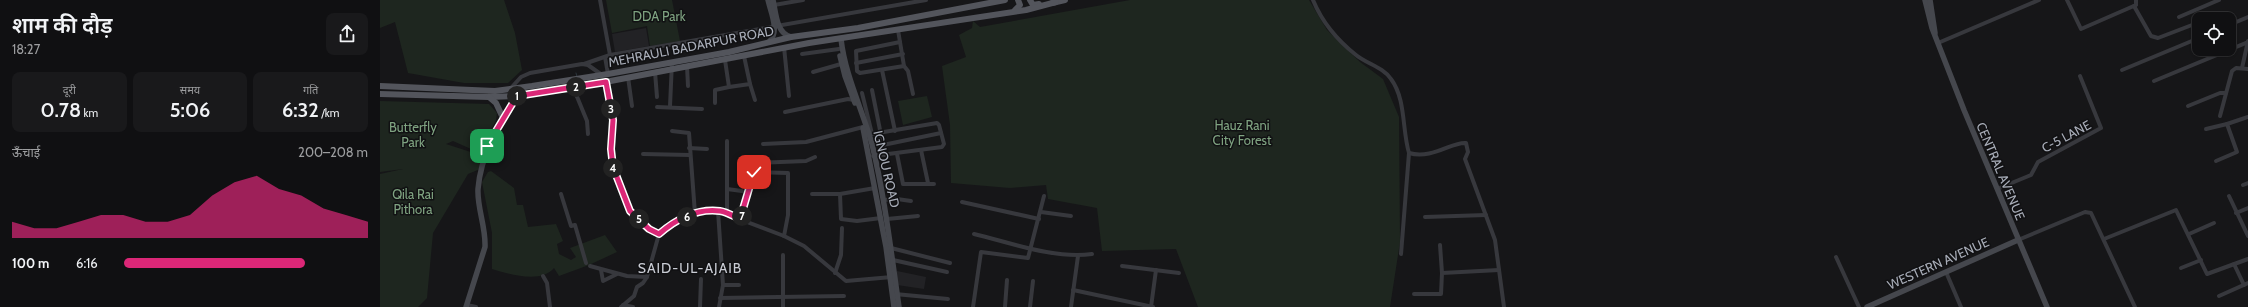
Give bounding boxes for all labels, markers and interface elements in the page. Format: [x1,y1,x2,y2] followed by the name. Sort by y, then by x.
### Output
[632,8,686,24] park label: DDA Park
[12,12,112,39] text: शाम की दौड़
[2192,12,2236,56] map controls
[2192,12,2236,56] button: locate
[326,13,368,55] button: share
[607,22,775,70] street label: MEHRAULI BADARPUR ROAD
[12,41,40,57] text: 18:27
[566,77,586,97] pin: 2
[573,80,579,94] text: 2
[63,83,76,97] text: दूरी
[180,83,200,97] text: समय
[303,83,318,97] text: गति
[507,86,527,106] pin: 1
[515,89,519,103] text: 1
[41,98,81,122] text: 0.78
[170,98,210,122] text: 5:06
[282,98,319,122] text: 6:32
[601,99,621,119] pin: 3
[608,102,614,116] text: 3
[81,106,98,120] text: km
[319,106,339,120] text: /km
[2039,116,2093,156] street label: C-5 LANE
[1213,117,1272,148] park label: Hauz Rani City Forest
[389,119,437,150] park label: Butterfly Park
[1973,120,2029,222] street label: CENTRAL AVENUE
[470,129,504,163] pin
[870,129,904,209] street label: IGNOU ROAD
[476,135,498,157] icon: arrive
[12,144,40,160] text: ऊँचाई
[298,144,368,160] text: 200–208 m
[737,155,771,189] pin
[603,158,623,178] pin: 4
[610,161,616,175] text: 4
[743,161,765,183] icon: check
[392,186,434,217] park label: Qila Rai Pithora
[732,206,752,226] pin: 7
[677,207,697,227] pin: 6
[629,209,649,229] pin: 5
[739,209,745,223] text: 7
[684,210,690,224] text: 6
[636,212,642,226] text: 5
[1885,233,1991,293] street label: WESTERN AVENUE
[12,255,49,271] text: 100 m
[76,255,98,271] text: 6:16
[638,259,742,277] district label: SAID-UL-AJAIB

